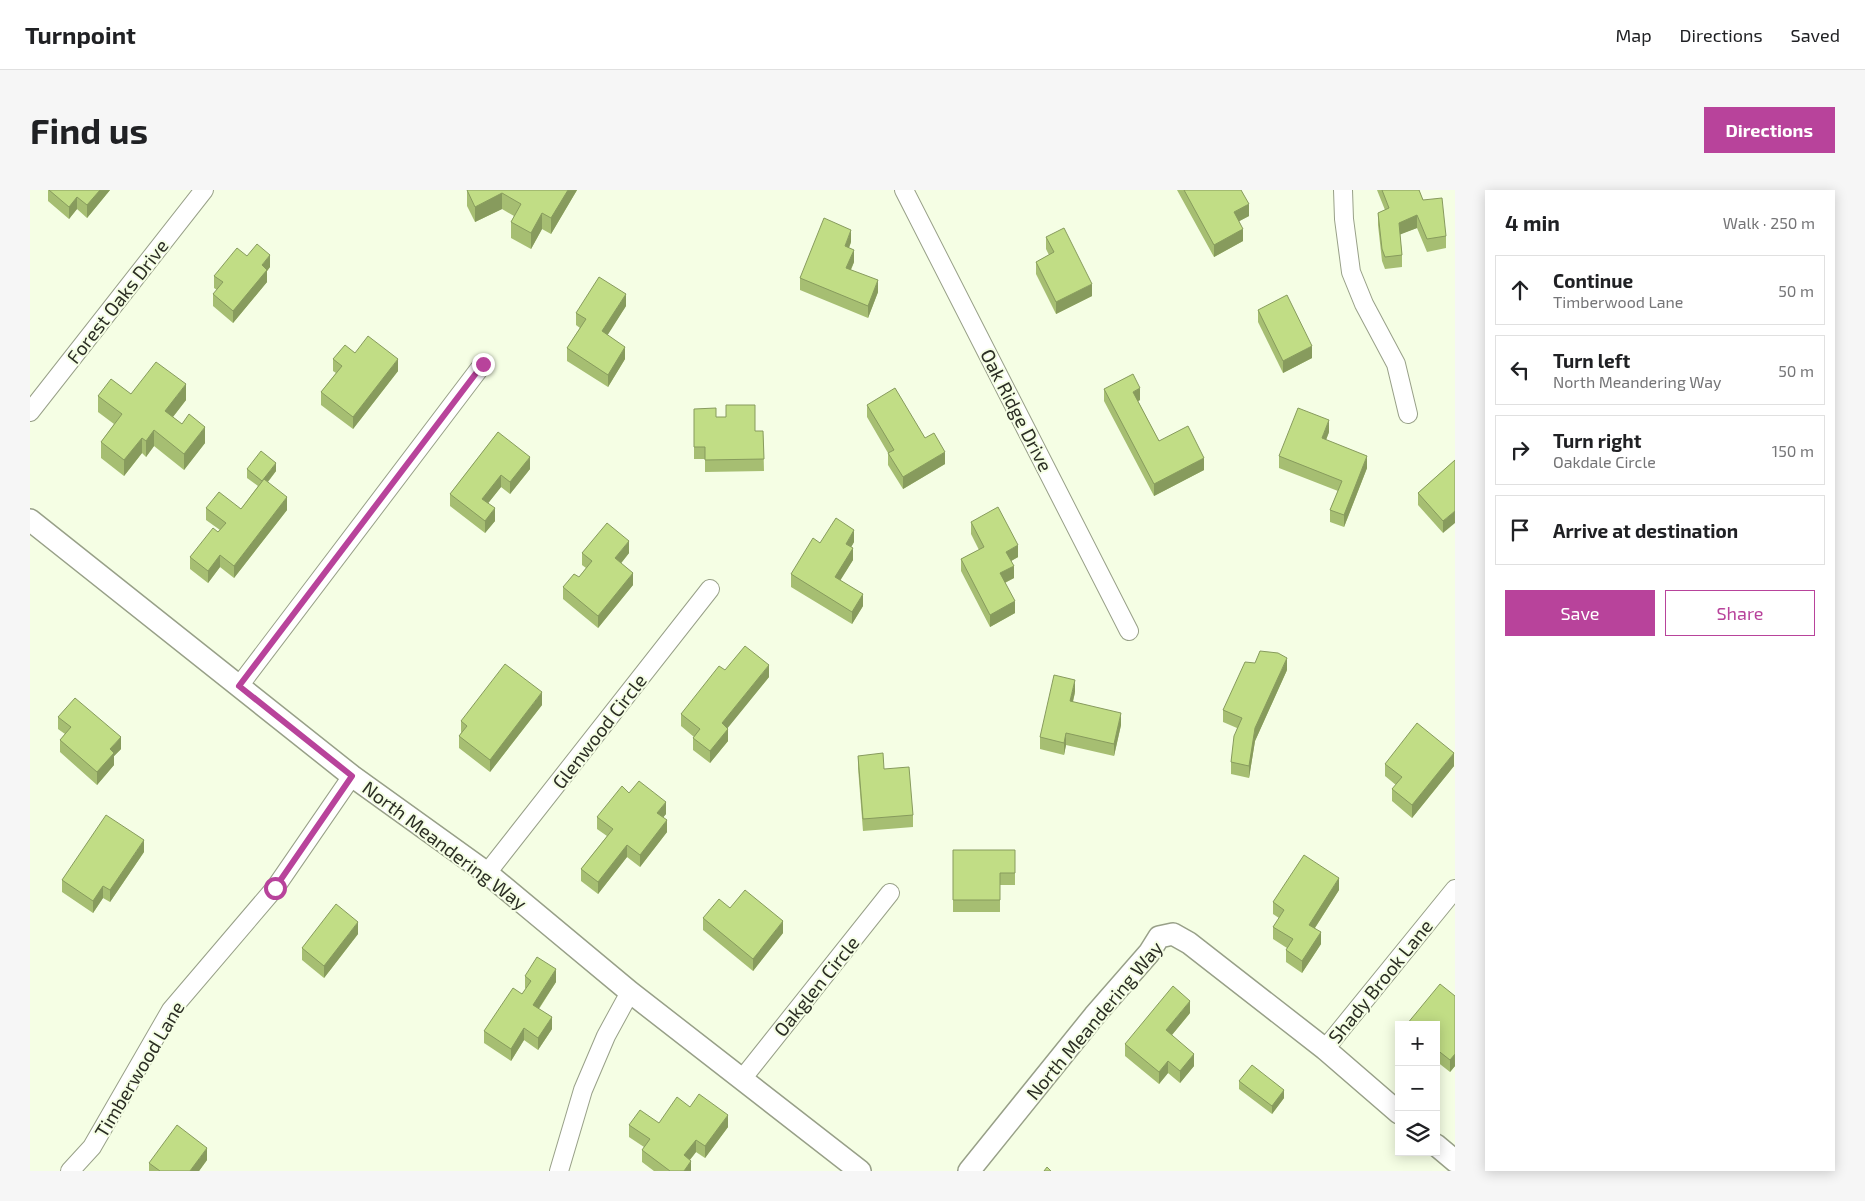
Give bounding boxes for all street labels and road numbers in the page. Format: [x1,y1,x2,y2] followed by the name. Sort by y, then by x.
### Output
[61,234,173,368] street label: Forest Oaks Drive
[976,345,1058,475] street label: Oak Ridge Drive
[547,669,651,793] street label: Glenwood Circle
[358,776,532,914] street label: North Meandering Way
[1323,914,1437,1048] street label: Shady Brook Lane
[768,931,864,1041] street label: Oakglen Circle
[1021,936,1167,1104] street label: North Meandering Way
[89,997,189,1141] street label: Timberwood Lane

